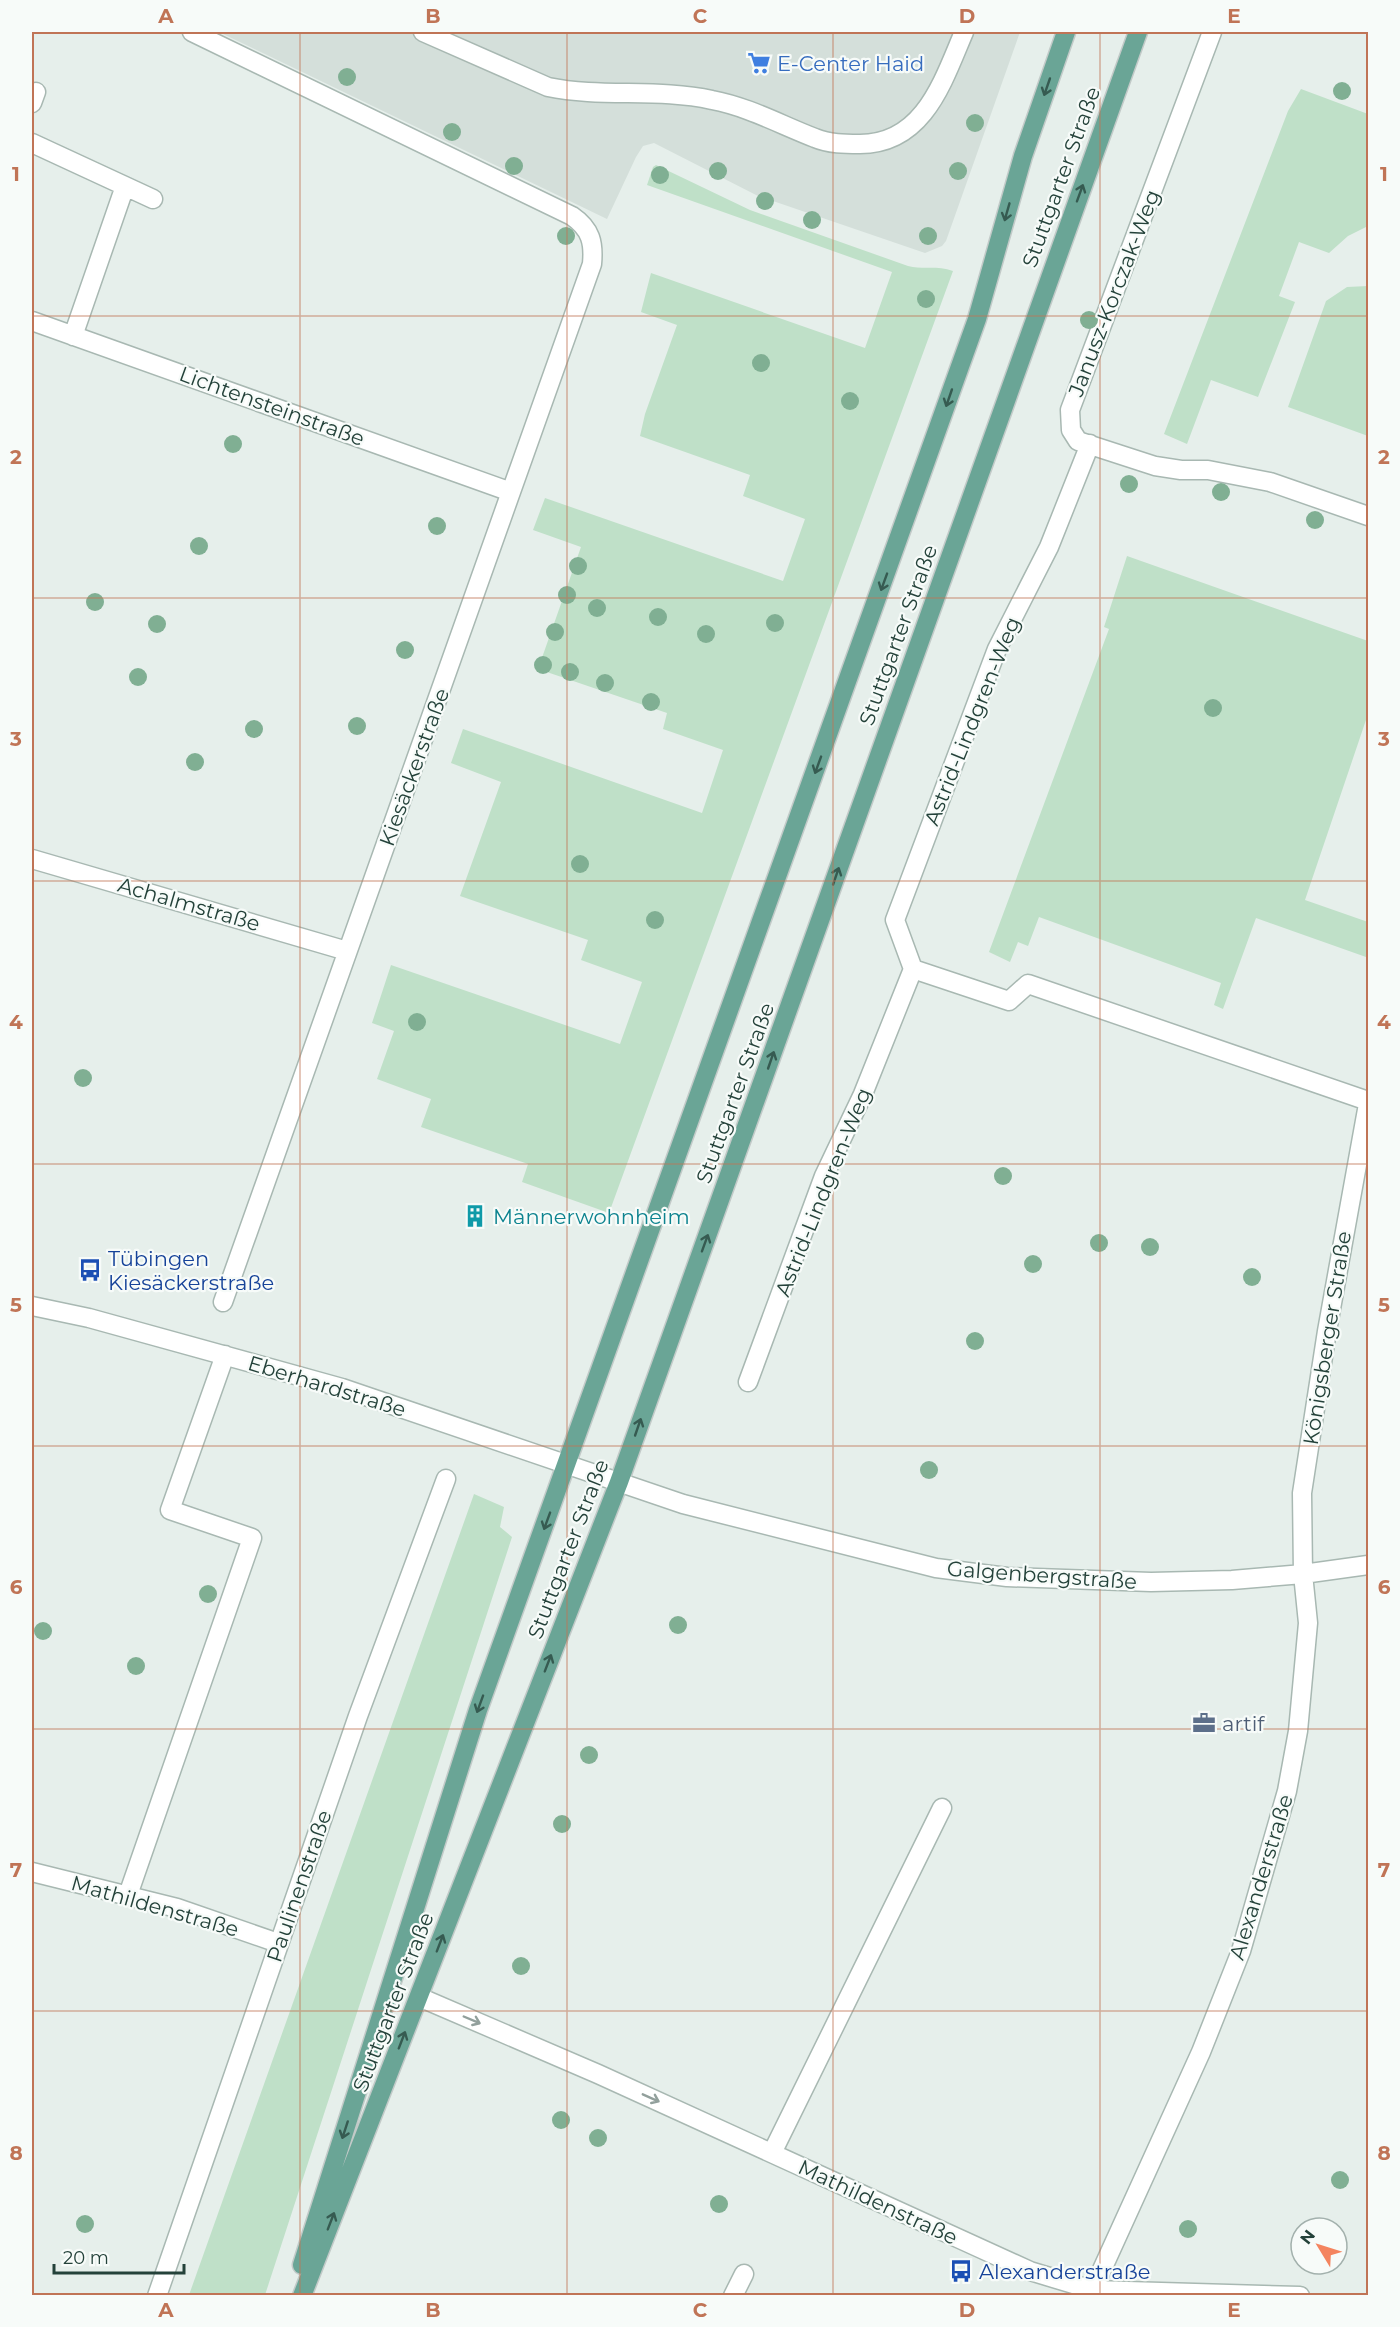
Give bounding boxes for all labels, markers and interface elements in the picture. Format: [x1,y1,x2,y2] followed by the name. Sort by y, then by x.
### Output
[157,4,174,28] text: A
[425,4,441,28] text: B
[693,4,708,28] text: C
[959,4,975,28] text: D
[1227,4,1241,28] text: E
[746,50,772,76] supermarket icon: E-Center Haid
[777,51,924,76] place label: E-Center Haid
[1041,77,1052,96] one-way arrow
[1017,83,1105,271] street label: Stuttgarter Straße
[12,162,20,186] text: 1
[1380,162,1388,186] text: 1
[1075,184,1086,203] one-way arrow
[1063,186,1165,401] street label: Janusz-Korczak-Weg
[1001,202,1012,221] one-way arrow
[176,361,368,451] street label: Lichtensteinstraße
[942,388,953,407] one-way arrow
[10,445,22,469] text: 2
[1378,445,1390,469] text: 2
[854,541,942,729] street label: Stuttgarter Straße
[877,572,888,591] one-way arrow
[919,613,1025,829] street label: Astrid-Lindgren-Weg
[374,685,454,849] street label: Kiesäckerstraße
[9,727,22,751] text: 3
[1377,727,1390,751] text: 3
[812,755,823,774] one-way arrow
[832,867,843,886] one-way arrow
[115,872,263,936] street label: Achalmstraße
[691,999,779,1187] street label: Stuttgarter Straße
[9,1010,23,1034] text: 4
[1377,1010,1391,1034] text: 4
[767,1051,778,1070] one-way arrow
[770,1084,876,1300] street label: Astrid-Lindgren-Weg
[462,1203,488,1229] building icon: Männerwohnheim
[493,1204,690,1229] place label: Männerwohnheim
[1298,1229,1356,1447] street label: Königsberger Straße
[701,1235,712,1253] one-way arrow
[108,1246,274,1295] place label: Tübingen Kiesäckerstraße
[77,1257,103,1283] bus stop icon: Tübingen Kiesäckerstraße
[10,1293,22,1317] text: 5
[1378,1293,1390,1317] text: 5
[245,1350,409,1422] street label: Eberhardstraße
[633,1418,644,1436] one-way arrow
[522,1456,614,1642] street label: Stuttgarter Straße
[540,1511,551,1530] one-way arrow
[946,1556,1138,1594] street label: Galgenbergstraße
[10,1575,23,1599] text: 6
[1378,1575,1391,1599] text: 6
[543,1654,554,1673] one-way arrow
[474,1694,485,1713] one-way arrow
[1191,1710,1217,1736] office icon: artif
[1222,1711,1265,1736] place label: artif
[1224,1791,1298,1963] street label: Alexanderstraße
[261,1807,337,1965] street label: Paulinenstraße
[10,1858,22,1882] text: 7
[1378,1858,1390,1882] text: 7
[68,1870,242,1942] street label: Mathildenstraße
[347,1909,439,2095] street label: Stuttgarter Straße
[435,1934,446,1953] one-way arrow
[463,2015,481,2026] one-way arrow
[397,2031,408,2050] one-way arrow
[642,2093,660,2104] one-way arrow
[339,2120,350,2139] one-way arrow
[9,2141,23,2165] text: 8
[1377,2141,1391,2165] text: 8
[794,2154,962,2250] street label: Mathildenstraße
[326,2213,337,2231] one-way arrow
[1289,2216,1349,2276] north arrow
[1296,2226,1319,2248] text: N
[54,2237,184,2275] scale bar
[63,2247,109,2269] text: 20 m
[948,2258,974,2284] bus stop icon: Alexanderstraße
[979,2259,1150,2284] place label: Alexanderstraße
[157,2298,174,2322] text: A
[425,2298,441,2322] text: B
[693,2298,708,2322] text: C
[959,2298,975,2322] text: D
[1227,2298,1241,2322] text: E

